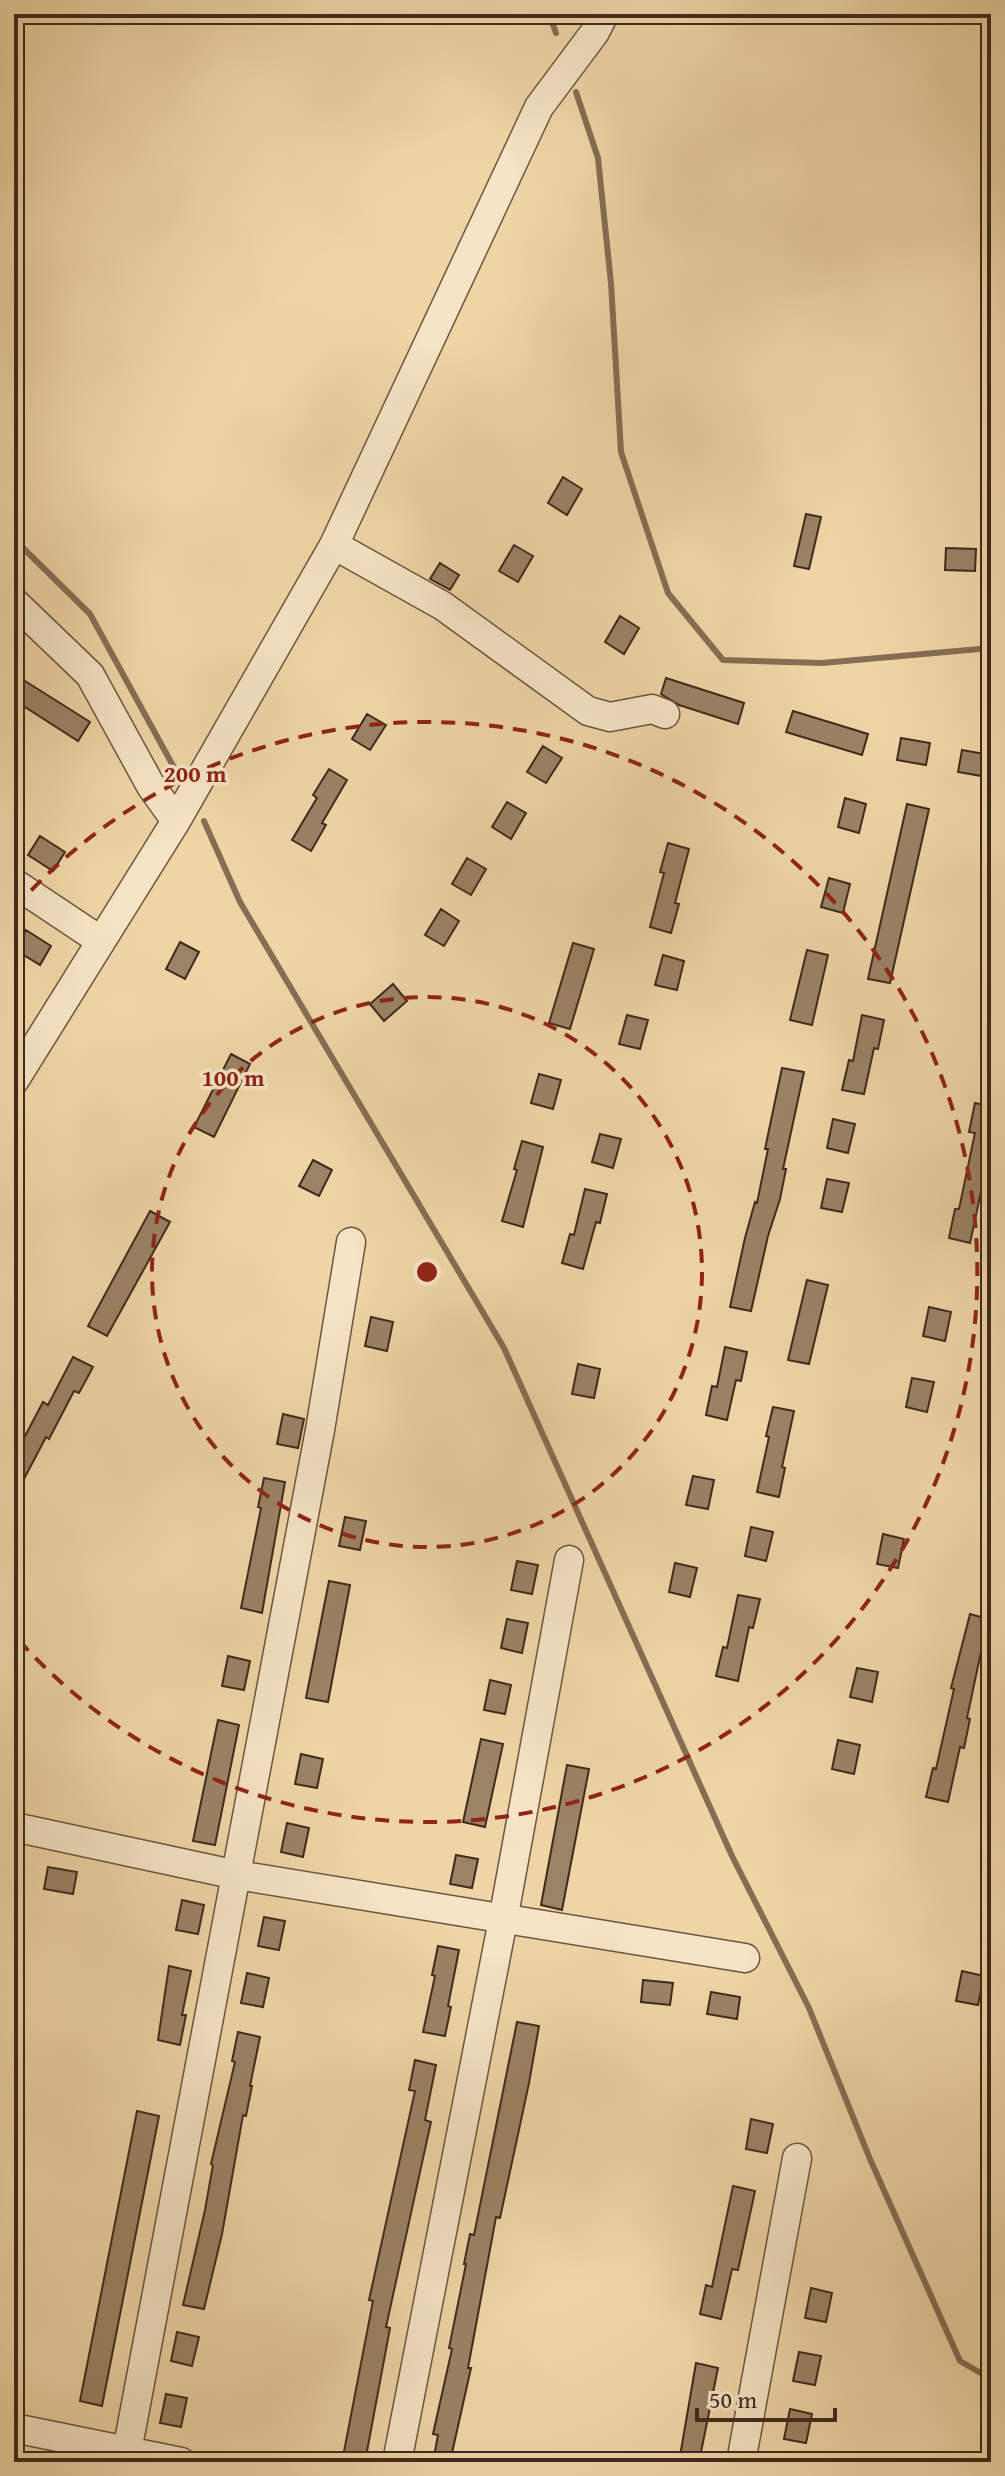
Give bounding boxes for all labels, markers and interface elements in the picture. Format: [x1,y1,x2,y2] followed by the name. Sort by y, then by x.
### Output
[163,756,227,791] text: 200 m
[201,1060,265,1095] text: 100 m
[413,1258,441,1286] centre of rings
[697,2372,835,2422] scale bar
[709,2382,757,2417] text: 50 m

